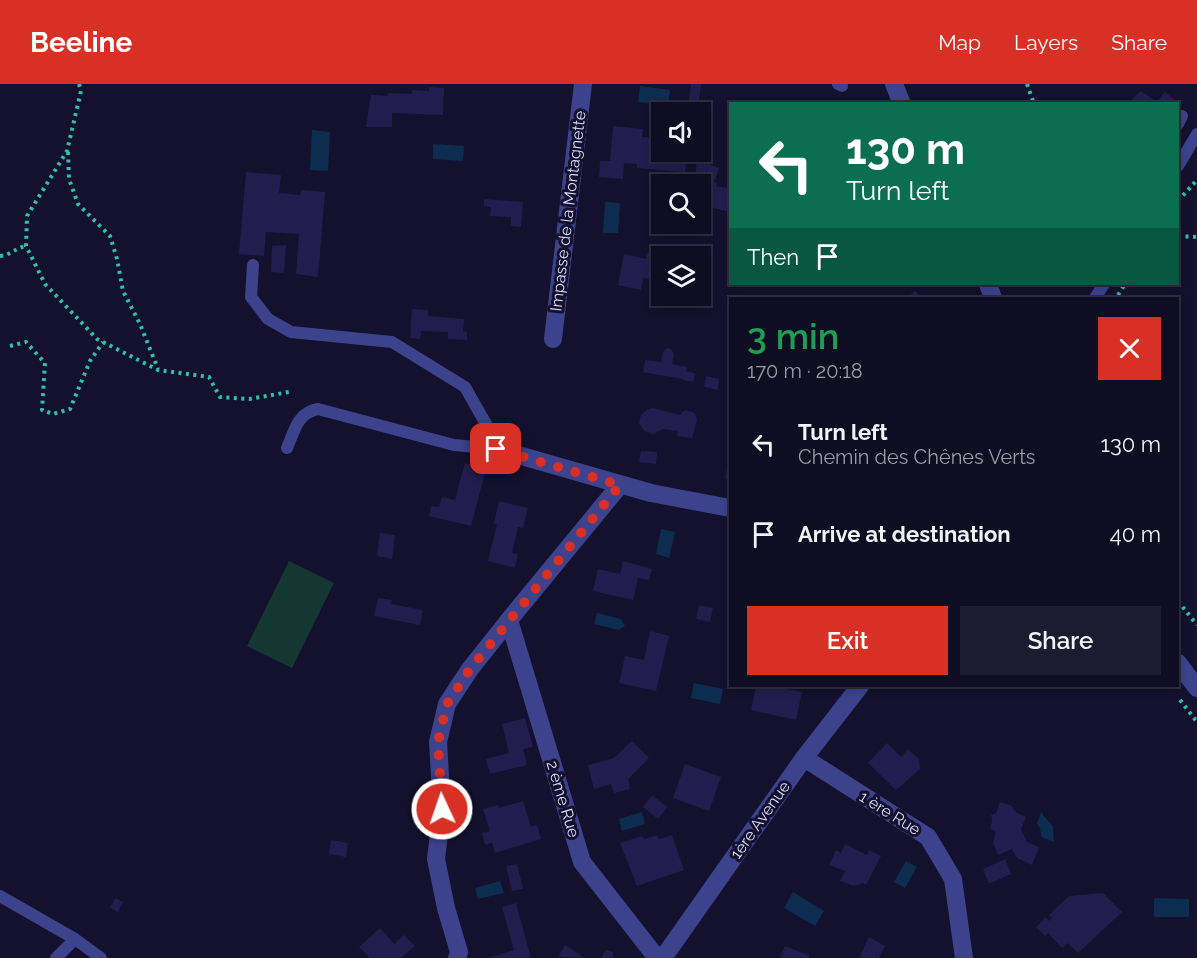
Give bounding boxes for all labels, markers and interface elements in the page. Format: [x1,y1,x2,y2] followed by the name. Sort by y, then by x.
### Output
[30,26,132,59] text: Beeline
[938,30,981,55] text: Map
[1014,30,1078,55] text: Layers
[1111,30,1167,55] text: Share
[651,102,711,306] map controls
[651,102,711,162] button: sound
[546,110,590,312] street label: Impasse de la Montagnette
[846,125,965,174] text: 130 m
[747,126,825,204] icon: left
[651,174,711,234] button: search
[846,175,949,206] text: Turn left
[811,240,844,273] icon: arrive
[747,244,799,270] text: Then
[651,246,711,306] button: layers
[747,315,839,357] text: 3 min
[1098,317,1161,380] button: close
[747,359,863,383] text: 170 m · 20:18
[798,419,888,445] text: Turn left
[470,423,521,474] pin
[747,428,780,461] icon: left
[1101,431,1161,457] text: 130 m
[479,432,512,465] icon: arrive
[798,445,1036,469] text: Chemin des Chênes Verts
[747,518,780,551] icon: arrive
[798,521,1011,547] text: Arrive at destination
[1110,521,1161,547] text: 40 m
[747,606,948,675] button: Exit
[960,606,1161,675] button: Share
[542,758,584,840] street label: 2 ème Rue
[410,777,474,841] position arrow
[726,777,794,863] street label: 1ère Avenue
[856,787,924,839] street label: 1 ère Rue

